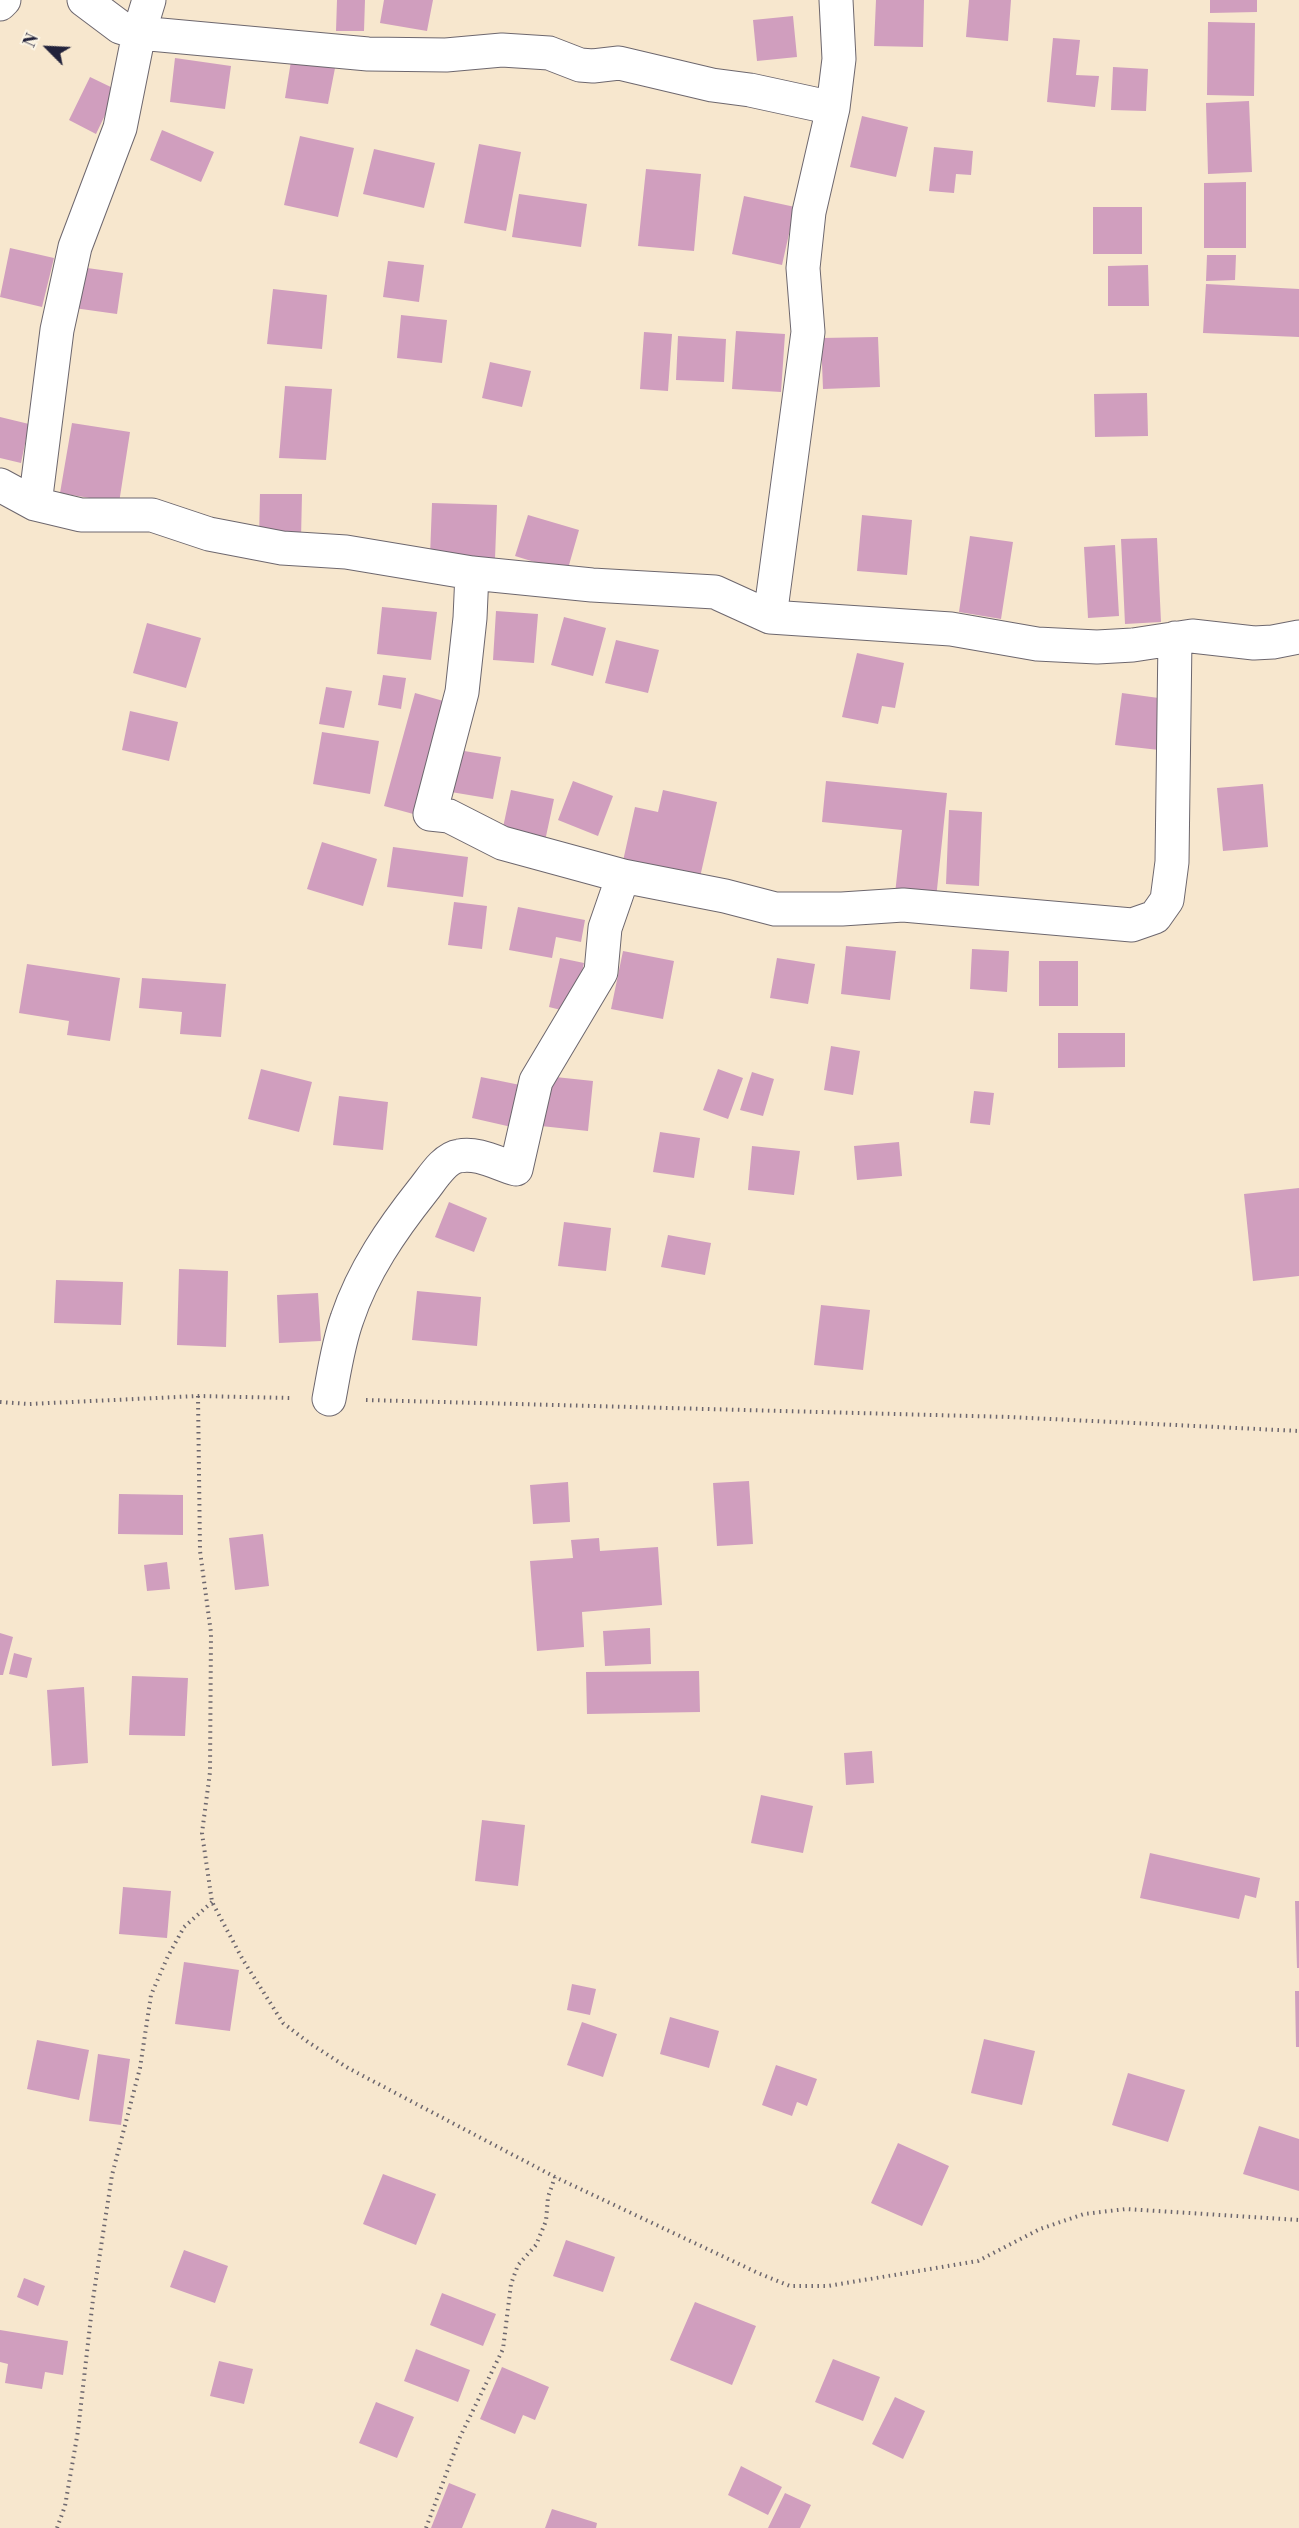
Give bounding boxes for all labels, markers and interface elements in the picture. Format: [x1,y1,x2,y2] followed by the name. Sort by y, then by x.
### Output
[18,18,78,78] north arrow
[20,31,43,51] text: N

